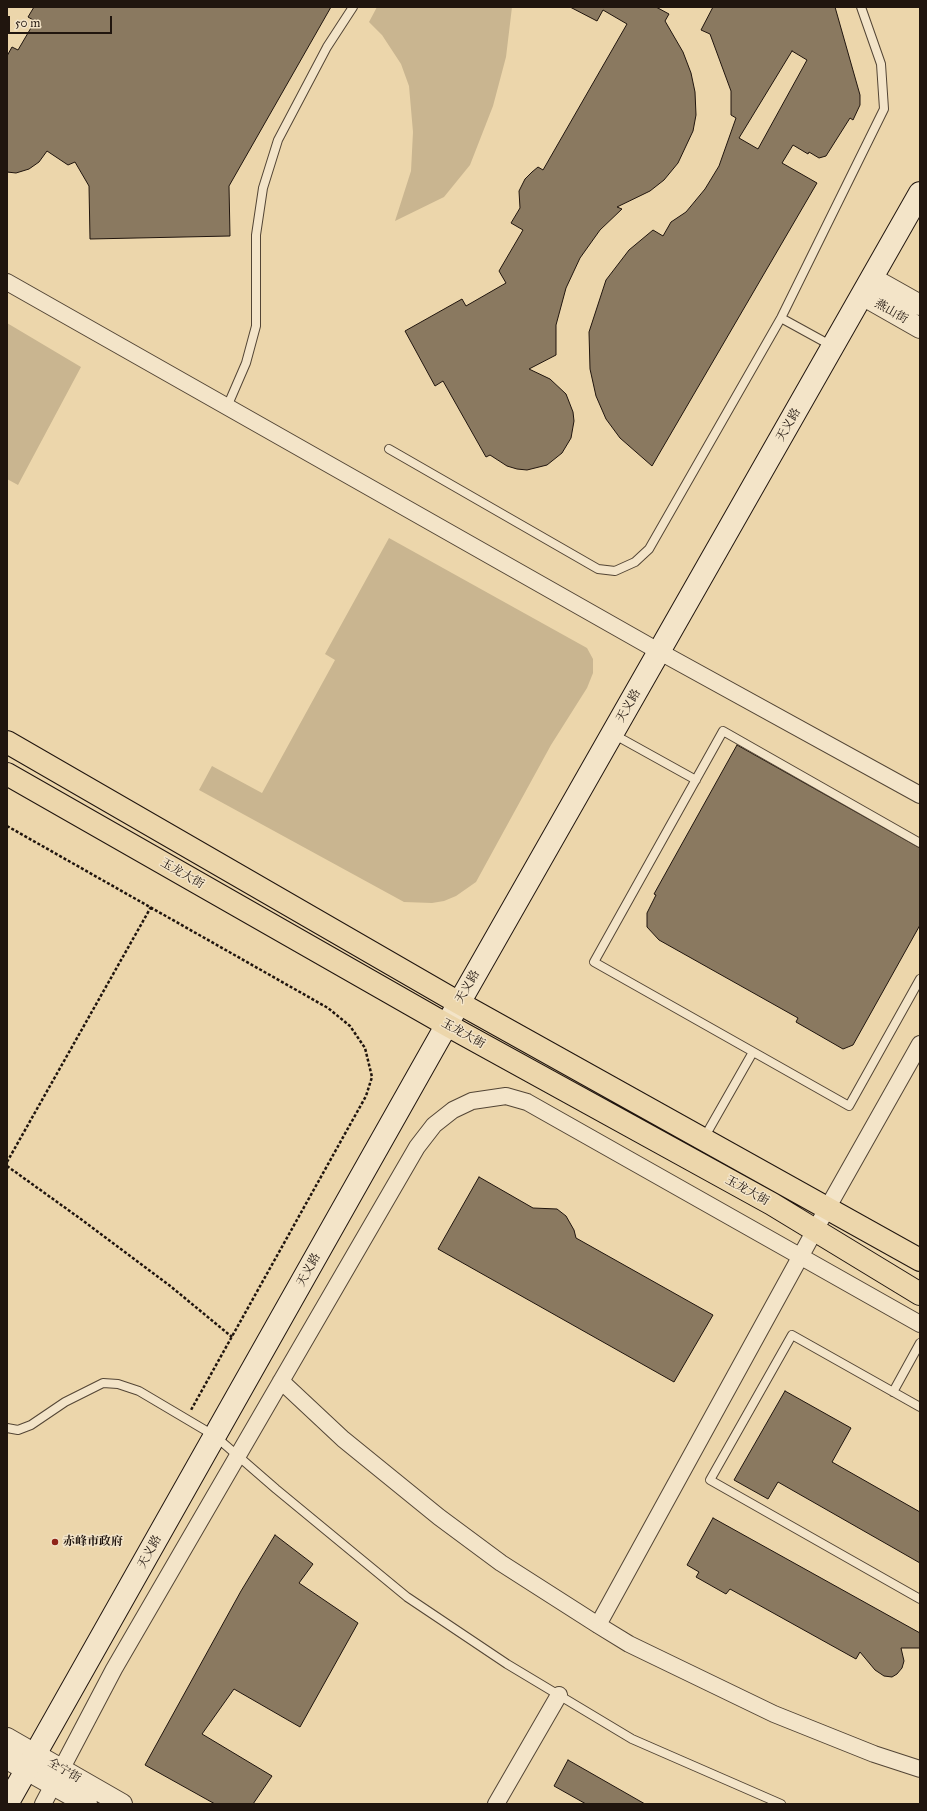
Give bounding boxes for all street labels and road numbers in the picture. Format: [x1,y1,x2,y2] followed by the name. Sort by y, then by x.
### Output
[872,297,910,327] street label: 燕山街
[774,406,804,444] street label: 天义路
[614,687,644,725] street label: 天义路
[158,856,206,892] street label: 玉龙大街
[453,968,483,1006] street label: 天义路
[439,1016,487,1052] street label: 玉龙大街
[723,1173,771,1209] street label: 玉龙大街
[294,1251,324,1289] street label: 天义路
[135,1533,165,1571] street label: 天义路
[45,1756,83,1786] street label: 全宁街

